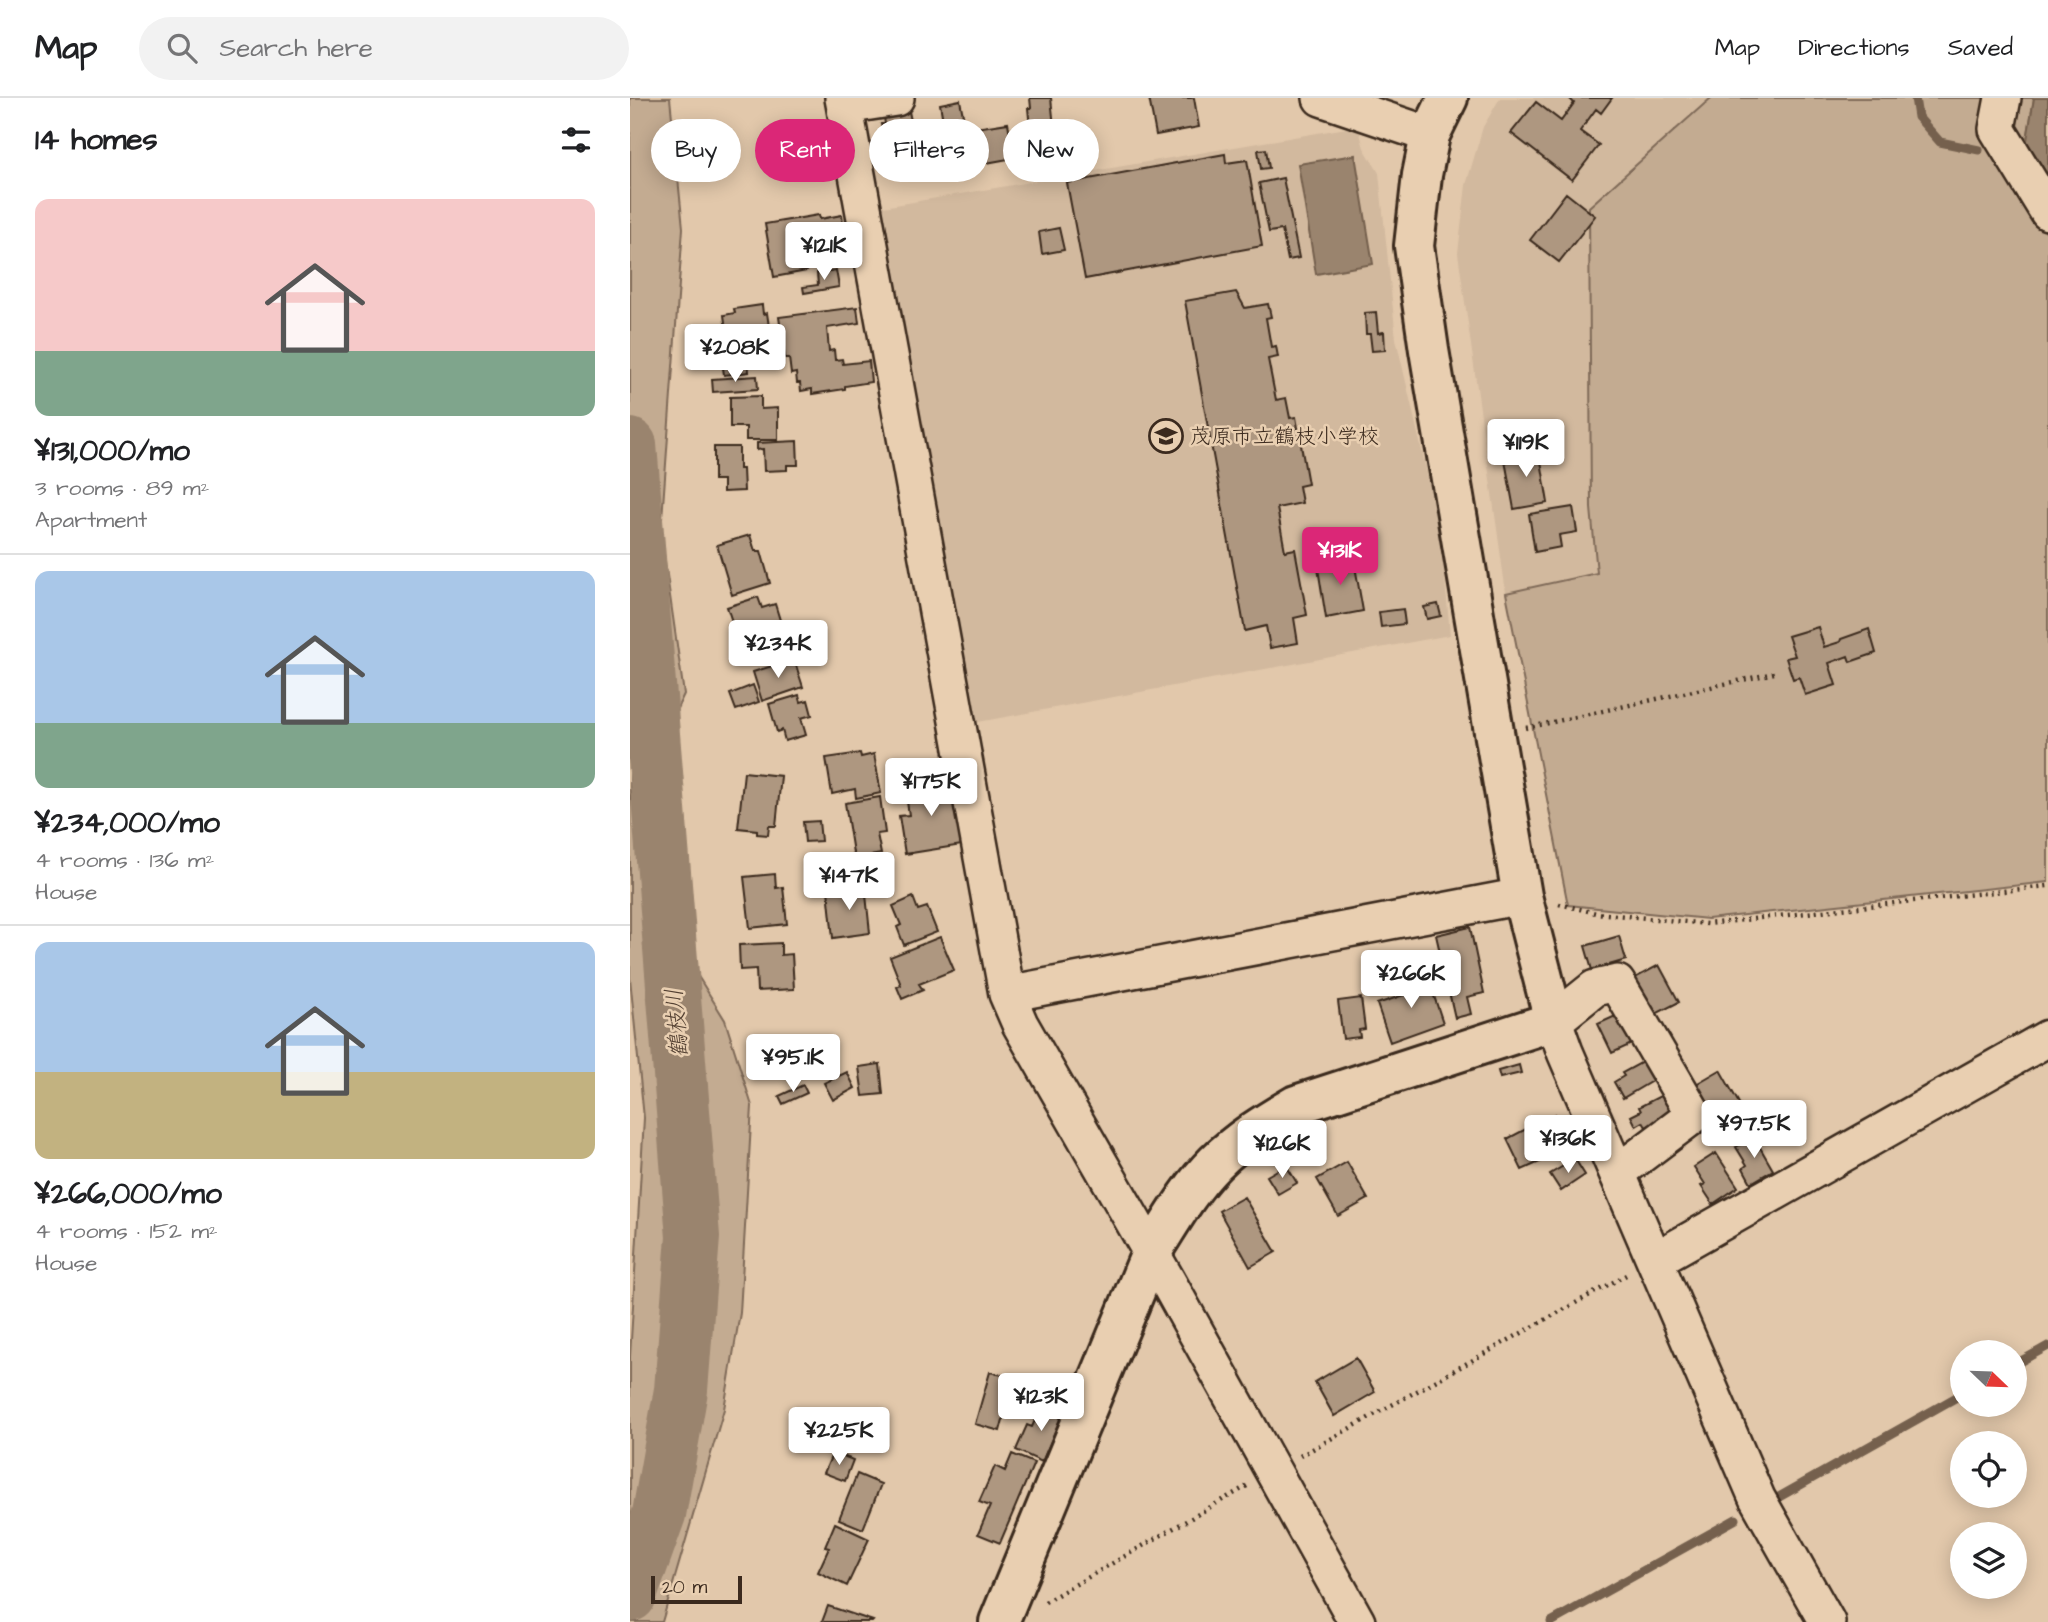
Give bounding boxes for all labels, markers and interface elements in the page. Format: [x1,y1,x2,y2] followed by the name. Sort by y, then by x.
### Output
[139,17,629,80] search box
[35,25,97,71] text: Map
[163,29,201,67] icon: search
[219,30,373,66] text: Search here
[1715,31,1760,65] text: Map
[1798,31,1910,65] text: Directions
[1948,31,2013,65] text: Saved
[35,119,158,161] text: 14 homes
[651,119,741,182] chip: Buy
[755,119,855,182] chip: Rent
[869,119,989,182] chip: Filters
[1003,119,1099,182] chip: New
[557,121,595,159] icon: filters
[775,222,873,282] pin: ¥121K
[801,229,847,261] text: ¥121K
[252,245,378,371] icon: home
[686,324,784,384] pin: ¥208K
[701,331,769,363] text: ¥208K
[1147,417,1185,455] school or university icon: 茂原市立鶴枝小学校
[1477,420,1575,479] pin: ¥119K
[1190,422,1379,451] place label: 茂原市立鶴枝小学校
[1503,426,1549,458] text: ¥119K
[35,430,190,472] text: ¥131,000/mo
[35,472,209,504] text: 3 rooms · 89 m²
[35,504,147,536] text: Apartment
[1291,528,1389,587] pin: ¥131K
[1318,534,1362,566] text: ¥131K
[252,617,378,743] icon: home
[729,620,827,680] pin: ¥234K
[745,627,811,659] text: ¥234K
[882,758,980,818] pin: ¥175K
[901,765,961,797] text: ¥175K
[35,802,220,844] text: ¥234,000/mo
[35,844,214,876] text: 4 rooms · 136 m²
[800,852,898,912] pin: ¥147K
[820,859,878,891] text: ¥147K
[35,876,98,908] text: House
[1362,950,1460,1010] pin: ¥266K
[1377,957,1445,989] text: ¥266K
[658,987,696,1059] water label: 鶴枝川
[252,988,378,1114] icon: home
[736,1034,850,1094] pin: ¥95.1K
[762,1041,824,1073] text: ¥95.1K
[1697,1100,1811,1160] pin: ¥97.5K
[1718,1107,1790,1139] text: ¥97.5K
[1519,1116,1617,1175] pin: ¥136K
[1233,1121,1331,1180] pin: ¥126K
[1540,1122,1596,1154] text: ¥136K
[1254,1127,1310,1159] text: ¥126K
[35,1173,222,1215] text: ¥266,000/mo
[35,1215,218,1247] text: 4 rooms · 152 m²
[35,1247,98,1279] text: House
[1950,1340,2026,1418] north arrow
[1950,1340,2027,1599] map controls
[992,1374,1090,1433] pin: ¥123K
[1014,1380,1068,1412] text: ¥123K
[790,1408,888,1467] pin: ¥225K
[805,1414,873,1446] text: ¥225K
[1950,1431,2027,1508] button: locate
[1950,1522,2027,1599] button: layers
[651,1573,742,1605] scale bar
[662,1574,707,1601] text: 20 m

